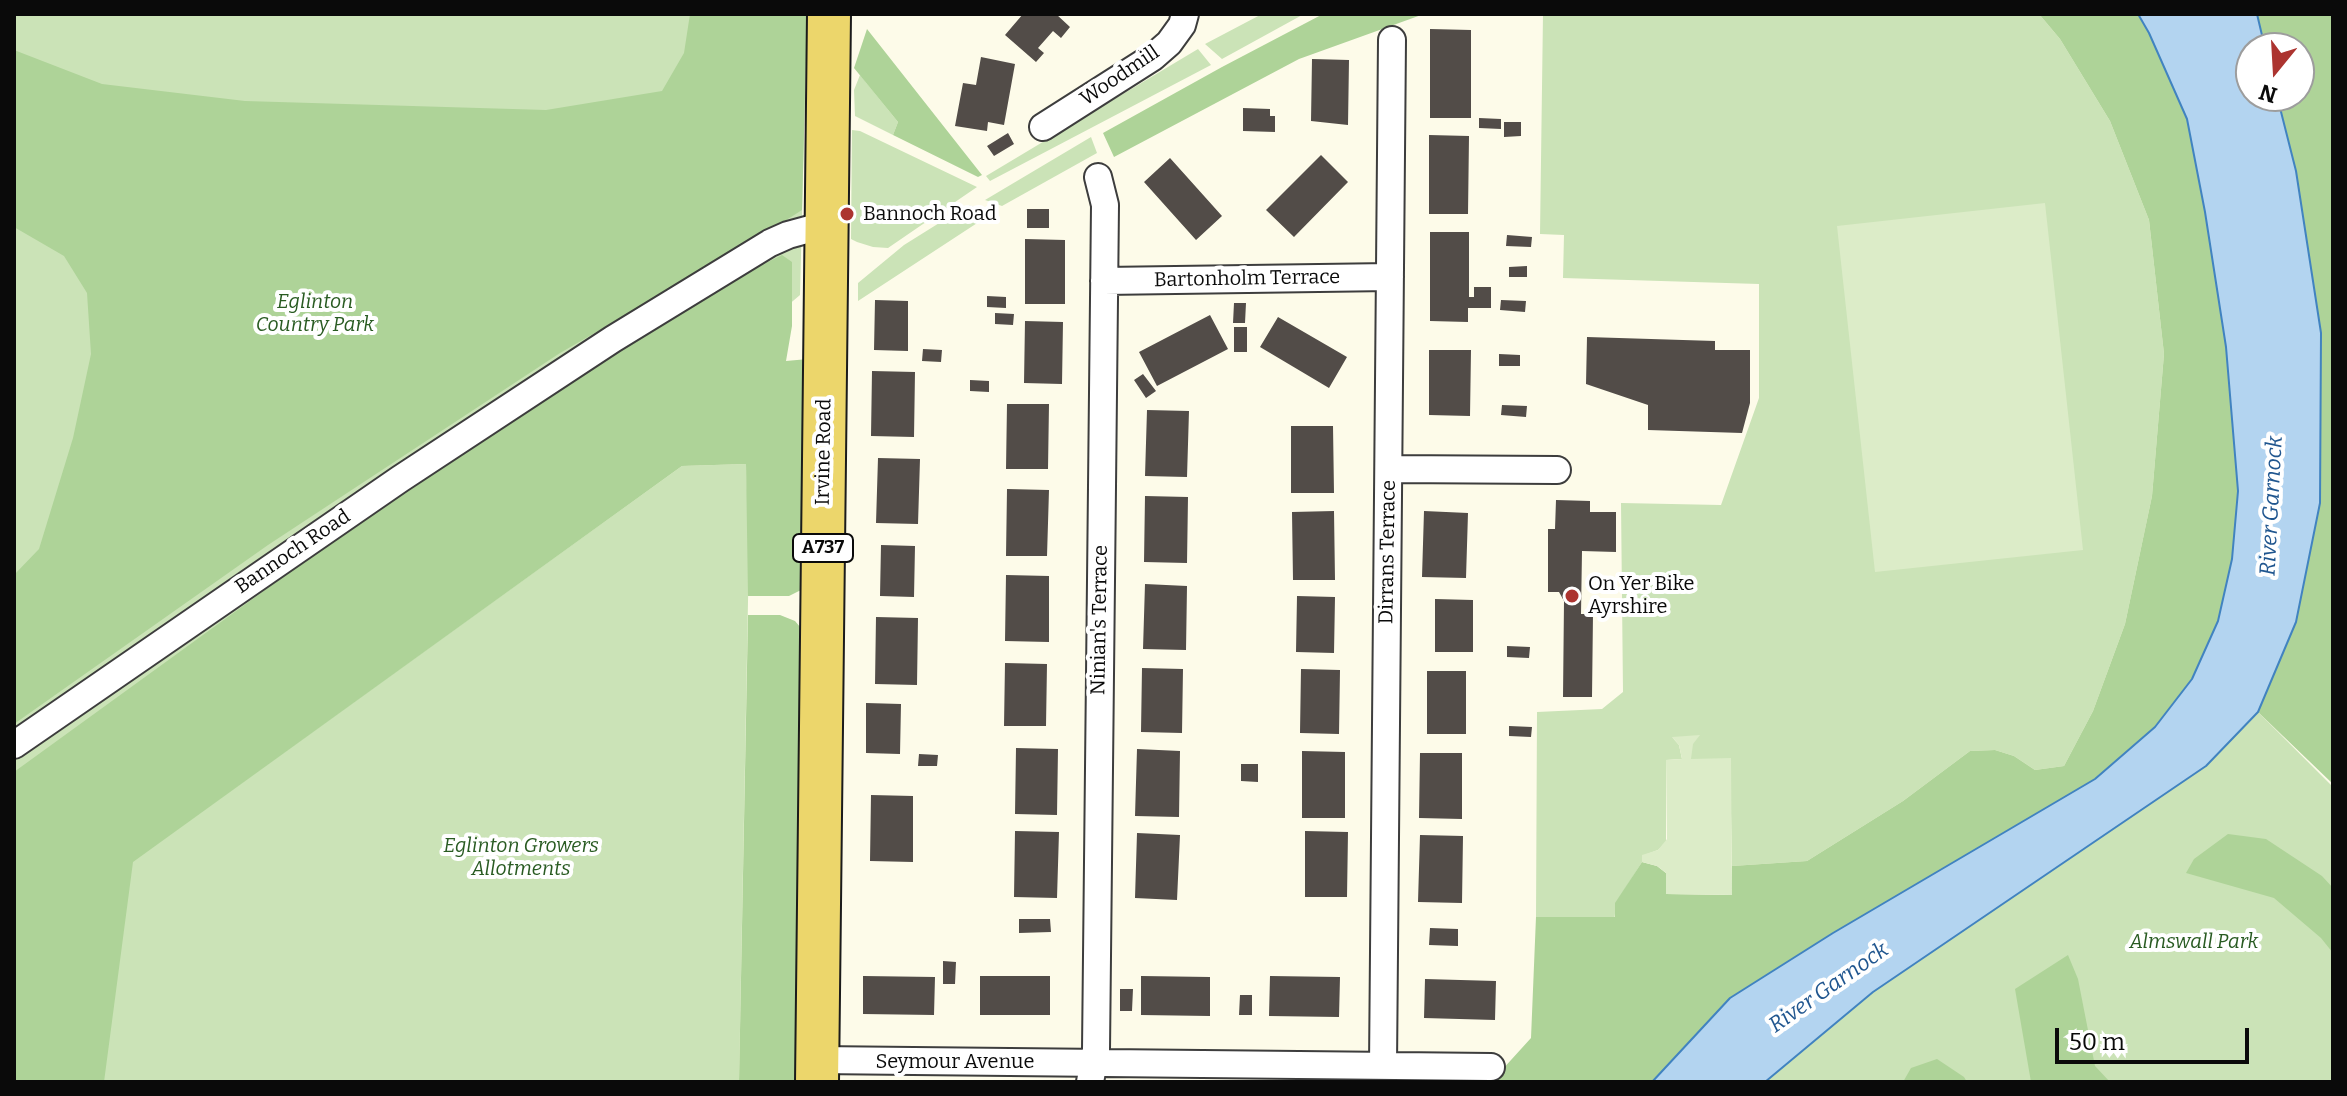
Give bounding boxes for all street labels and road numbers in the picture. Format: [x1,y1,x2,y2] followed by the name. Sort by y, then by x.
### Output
[1076,41,1164,111] street label: Woodmill
[1154,265,1340,293] street label: Bartonholm Terrace
[811,398,837,506] street label: Irvine Road
[1375,480,1401,624] street label: Dirrans Terrace
[231,505,355,599] street label: Bannoch Road
[793,534,853,562] road number: A737
[1087,545,1113,695] street label: Ninian's Terrace
[876,1050,1034,1074] street label: Seymour Avenue

